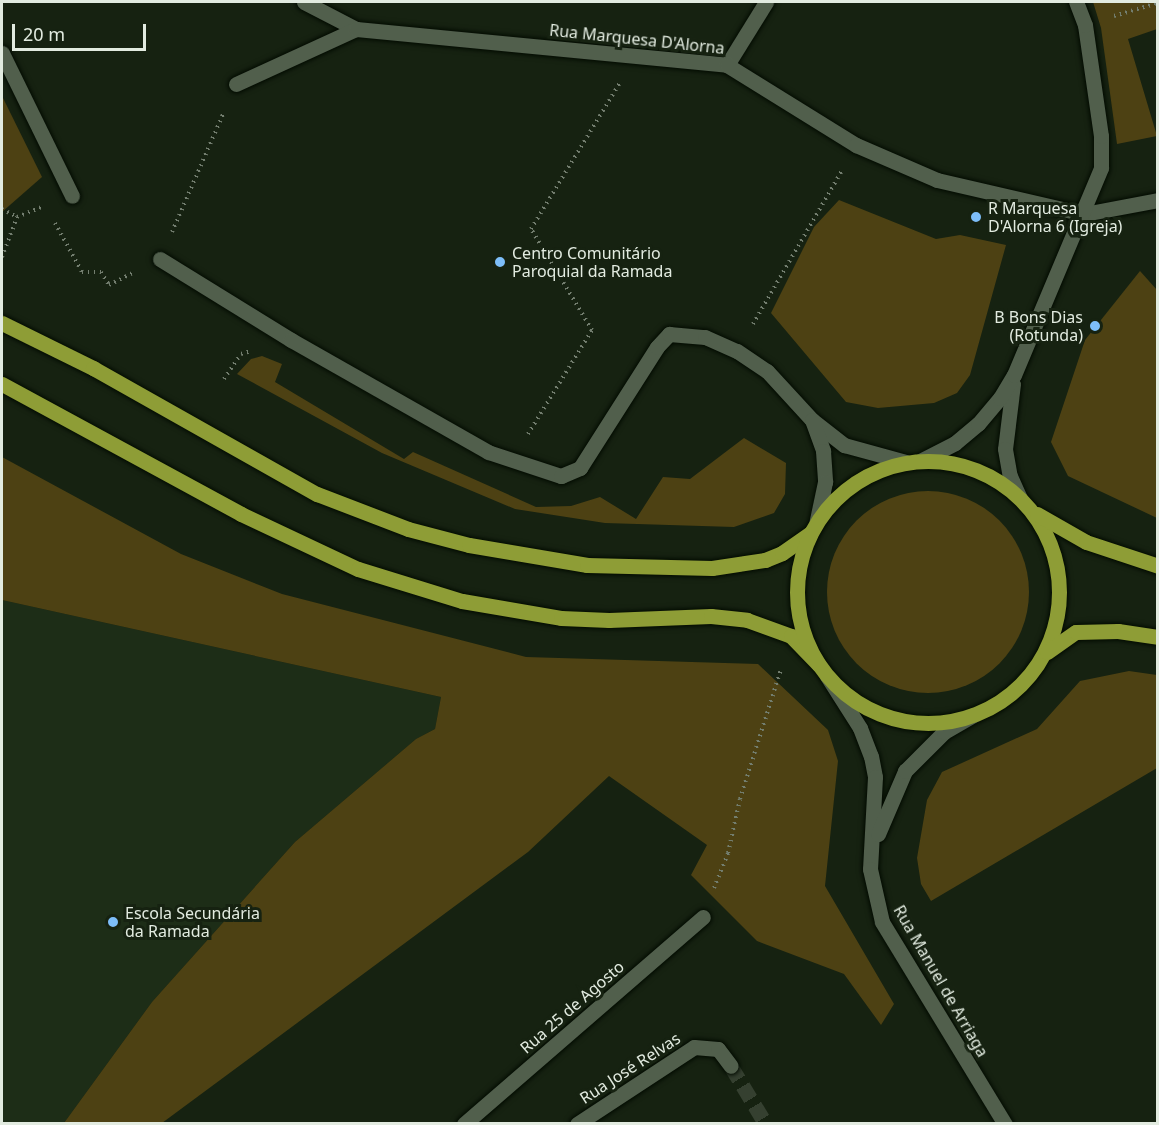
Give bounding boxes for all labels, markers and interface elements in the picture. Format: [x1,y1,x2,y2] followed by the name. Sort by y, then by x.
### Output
[15,12,148,50] scale bar
[548,20,726,58] street label: Rua Marquesa D'Alorna
[23,22,65,46] text: 20 m
[988,198,1122,236] place label: R Marquesa D'Alorna 6 (Igreja)
[969,210,983,224] marker: R Marquesa D'Alorna 6 (Igreja)
[512,243,672,281] place label: Centro Comunitário Paroquial da Ramada
[493,255,507,269] marker: Centro Comunitário Paroquial da Ramada
[994,307,1083,345] place label: B Bons Dias (Rotunda)
[1088,319,1102,333] marker: B Bons Dias (Rotunda)
[890,902,992,1060] street label: Rua Manuel de Arriaga
[125,903,260,941] place label: Escola Secundária da Ramada
[106,915,120,929] marker: Escola Secundária da Ramada
[516,957,628,1057] street label: Rua 25 de Agosto
[576,1028,684,1108] street label: Rua José Relvas

